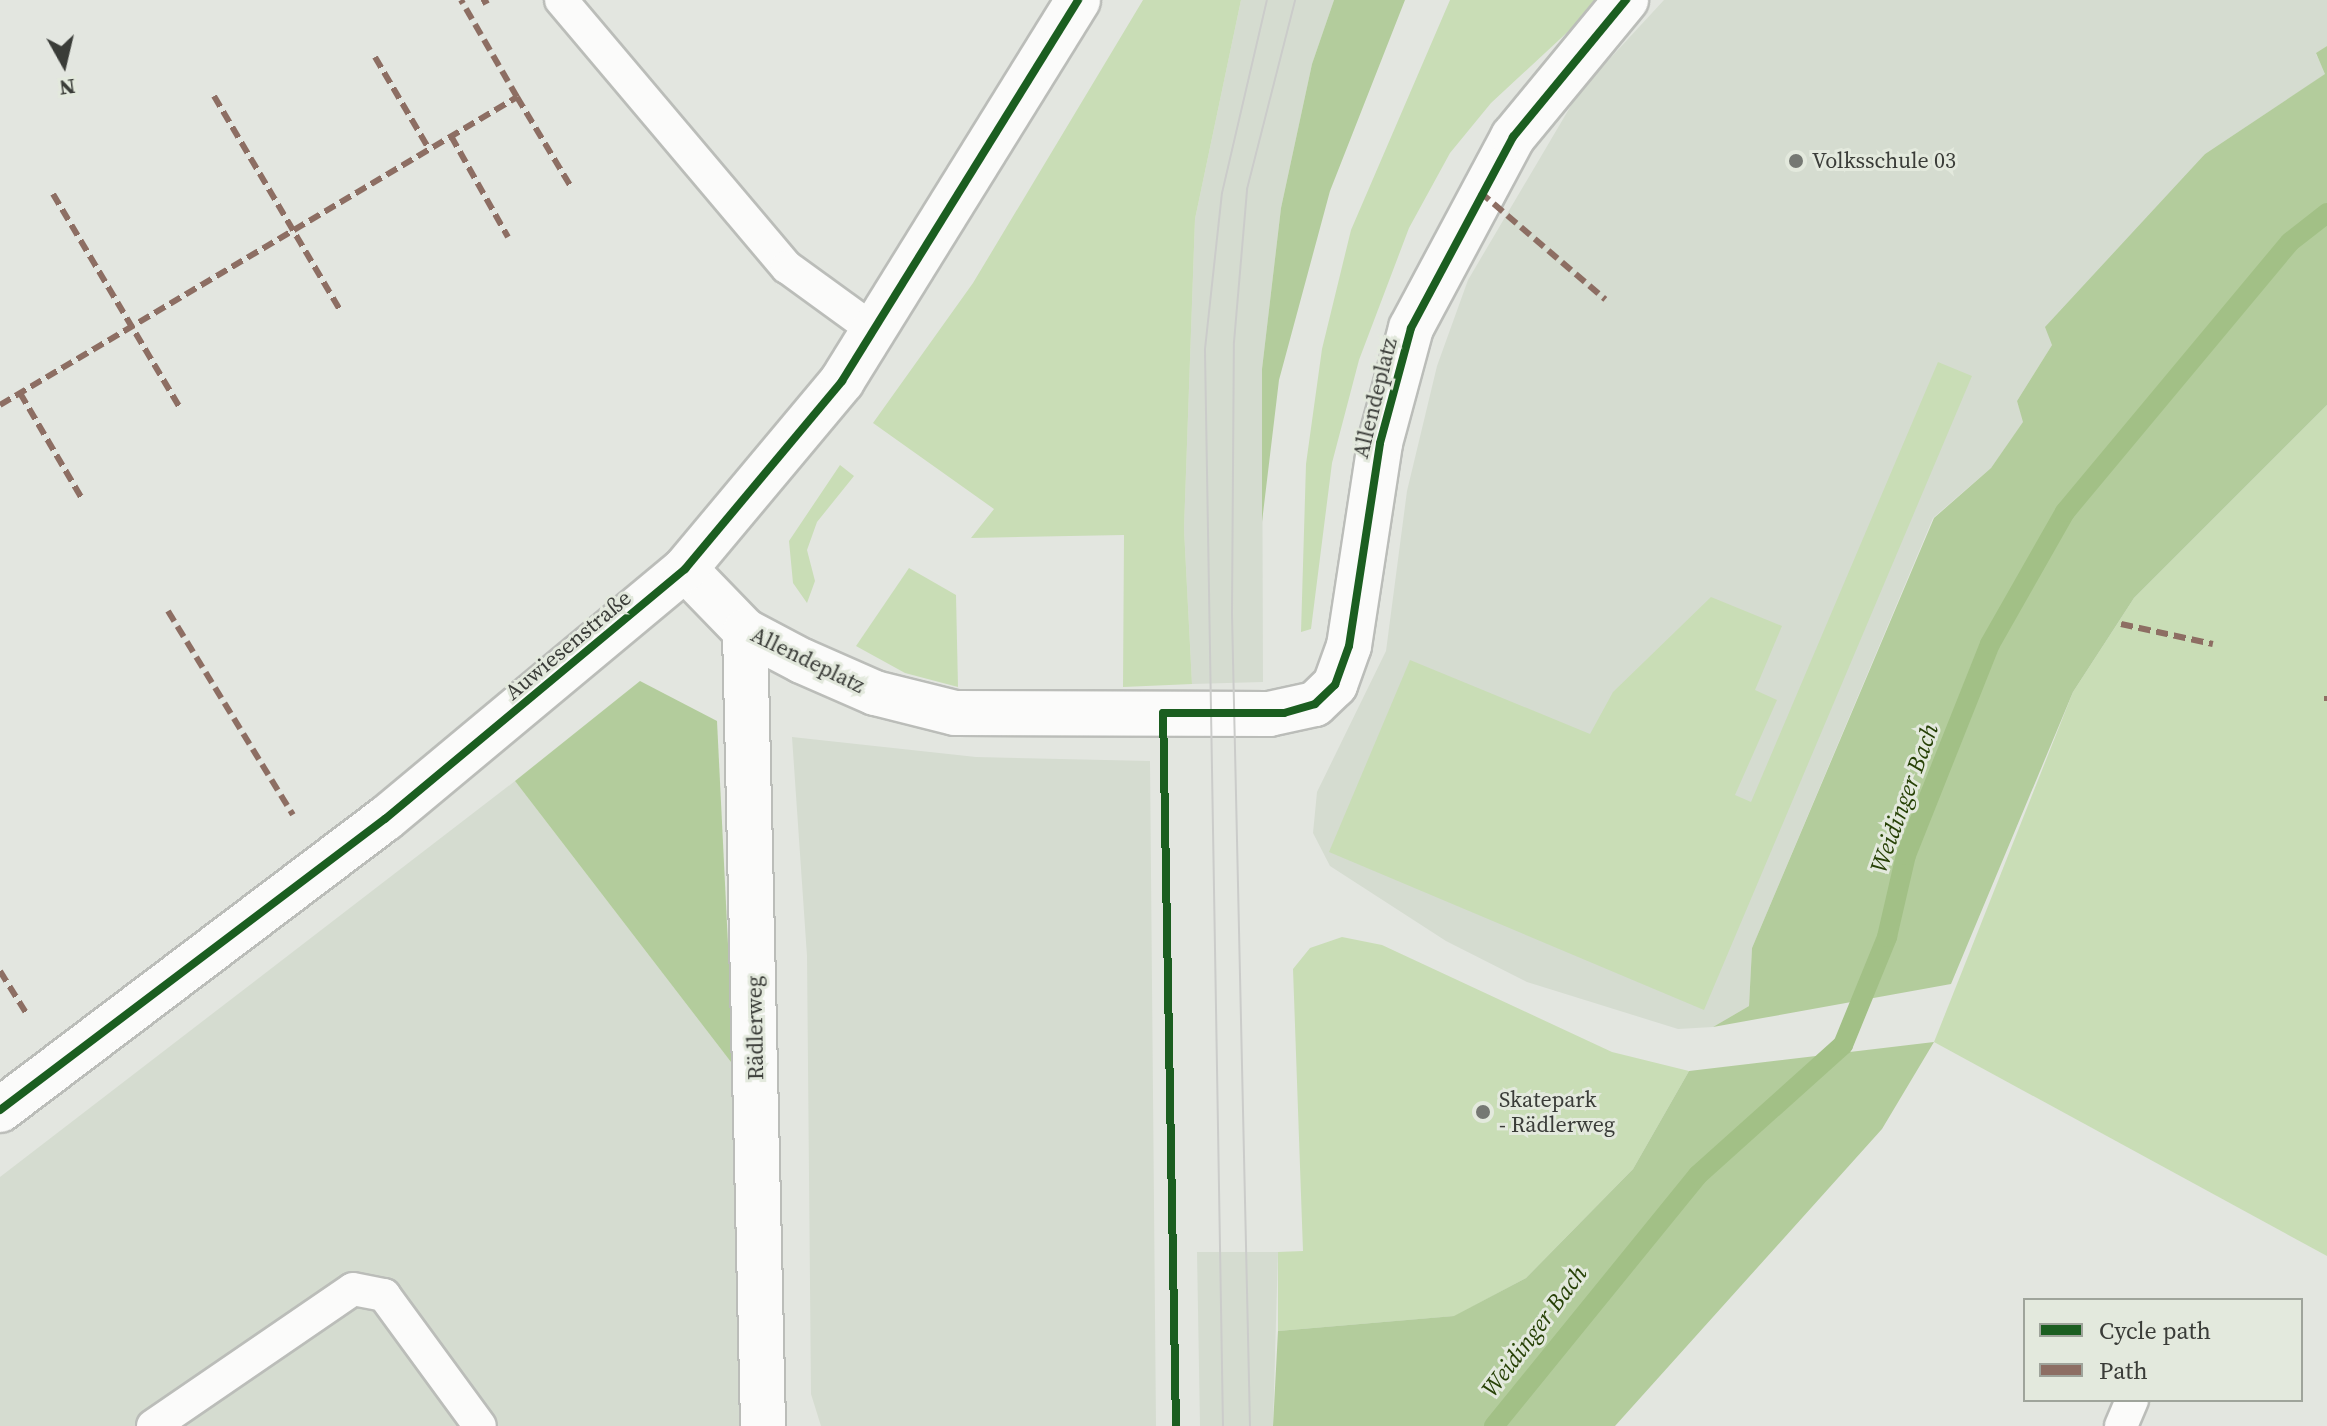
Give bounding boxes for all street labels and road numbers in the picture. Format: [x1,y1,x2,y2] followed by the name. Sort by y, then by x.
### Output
[1347,335,1403,461] street label: Allendeplatz
[500,585,636,705] street label: Auwiesenstraße
[747,621,869,699] street label: Allendeplatz
[741,976,769,1080] street label: Rädlerweg

